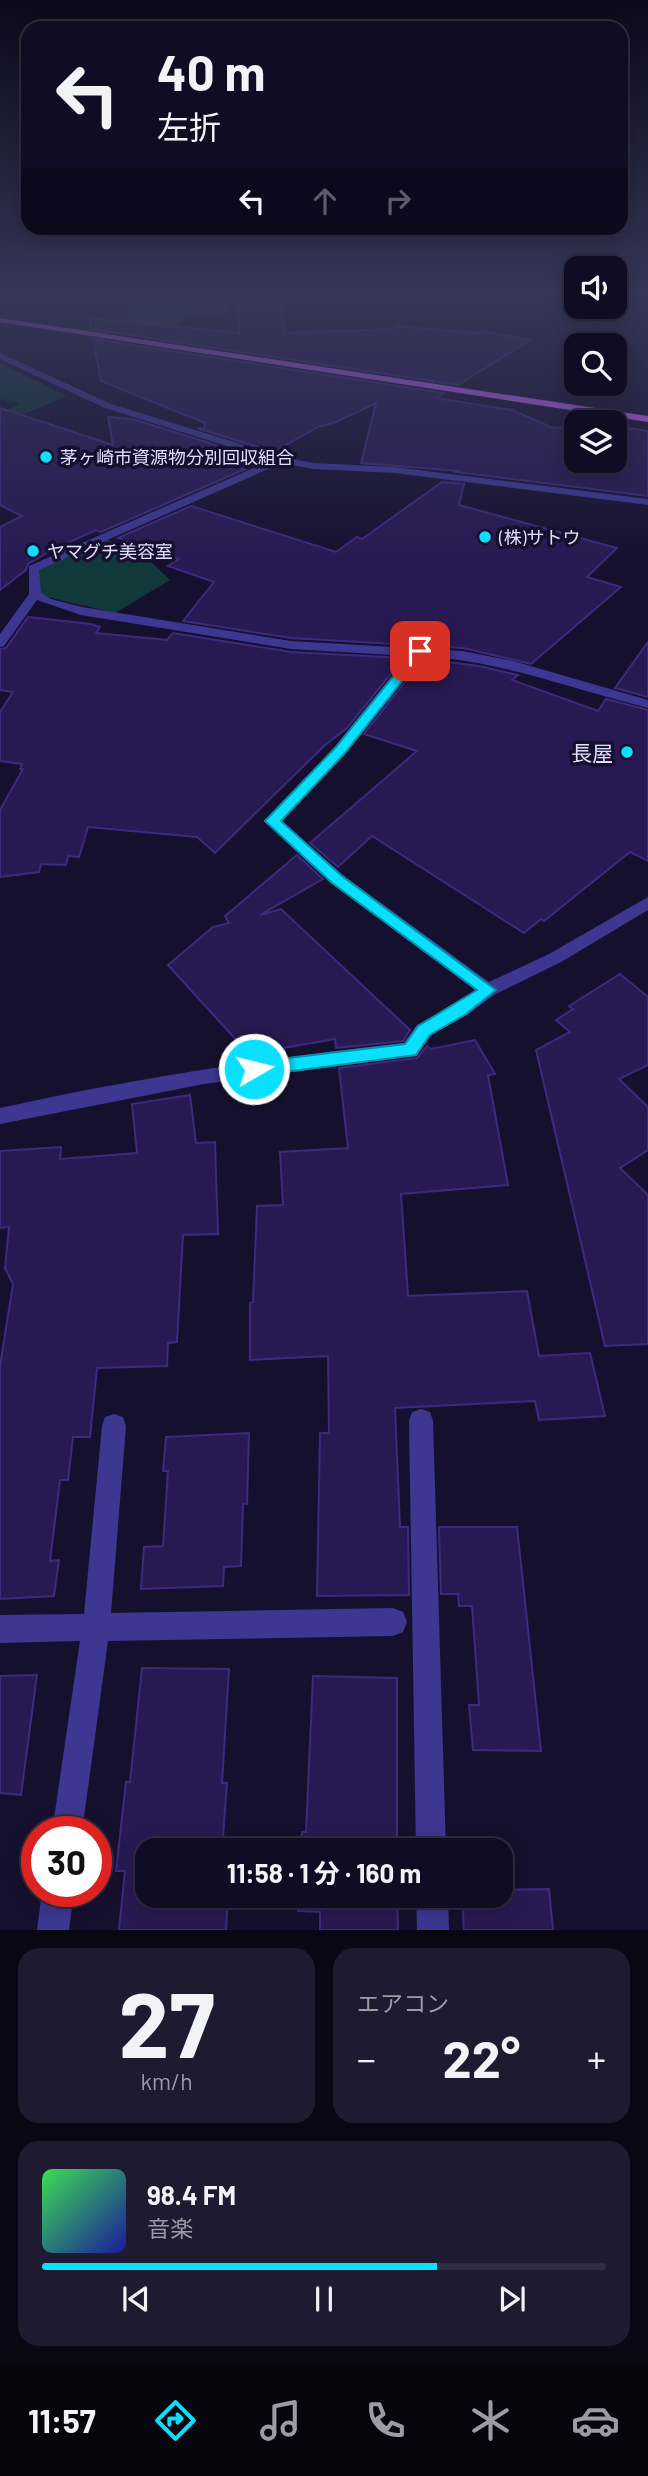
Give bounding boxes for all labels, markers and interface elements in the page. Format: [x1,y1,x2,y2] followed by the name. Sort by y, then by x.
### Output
[157,42,265,101] text: 40 m
[42,49,133,140] icon: left
[157,107,221,145] text: 左折
[233,182,271,220] icon: left
[306,182,344,220] icon: ahead
[379,182,417,220] icon: right
[564,256,627,473] map controls
[564,256,627,319] button: sound
[564,333,627,396] button: search
[564,410,627,473] button: layers
[60,446,294,468] place label: 茅ヶ崎市資源物分別回収組合
[38,449,54,465] marker: 茅ヶ崎市資源物分別回収組合
[498,526,580,548] place label: (株)サトウ
[477,529,493,545] marker: (株)サトウ
[47,540,173,562] place label: ヤマグチ美容室
[25,543,41,559] marker: ヤマグチ美容室
[390,621,450,681] pin
[401,632,439,670] icon: arrive
[571,740,613,765] place label: 長屋
[619,744,635,760] marker: 長屋
[217,1032,291,1106] position arrow
[21,1816,112,1907] speed limit sign: 30
[227,1857,421,1888] text: 11:58 · 1 分 · 160 m
[118,1967,215,2076] text: 27
[357,1989,449,2017] text: エアコン
[443,2026,520,2088] text: 22°
[357,2035,376,2081] text: −
[587,2035,606,2081] text: +
[140,2067,193,2095] text: km/h
[147,2179,236,2210] text: 98.4 FM
[147,2214,193,2242] text: 音楽
[117,2280,155,2318] icon: previous
[305,2280,343,2318] icon: pause
[493,2280,531,2318] icon: next
[151,2396,200,2445] icon: directions
[256,2396,305,2445] icon: music
[361,2396,410,2445] icon: phone
[466,2396,515,2445] icon: climate
[571,2396,620,2445] icon: car
[28,2401,96,2439] text: 11:57

